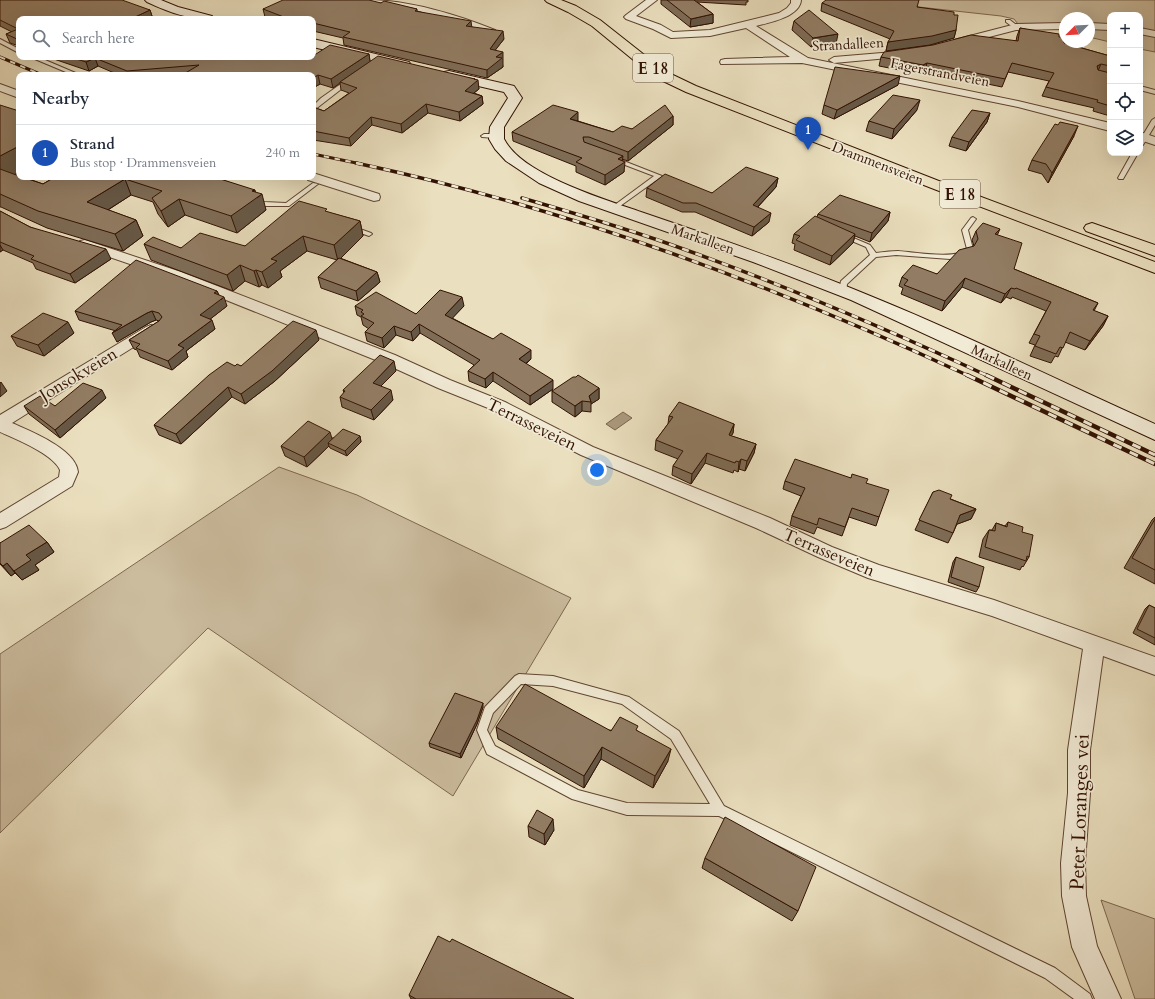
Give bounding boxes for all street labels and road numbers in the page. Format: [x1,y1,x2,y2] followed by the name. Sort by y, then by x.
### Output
[812,33,884,56] street label: Strandalleen
[633,54,673,82] road number: E 18
[889,54,991,91] street label: Fagerstrandveien
[829,137,926,190] street label: Drammensveien
[940,180,980,208] road number: E 18
[669,220,737,259] street label: Markalleen
[968,340,1036,385] street label: Markalleen
[32,342,122,408] street label: Jonsokveien
[483,393,581,456] street label: Terrasseveien
[779,523,878,582] street label: Terrasseveien
[1063,733,1096,891] street label: Peter Loranges vei

